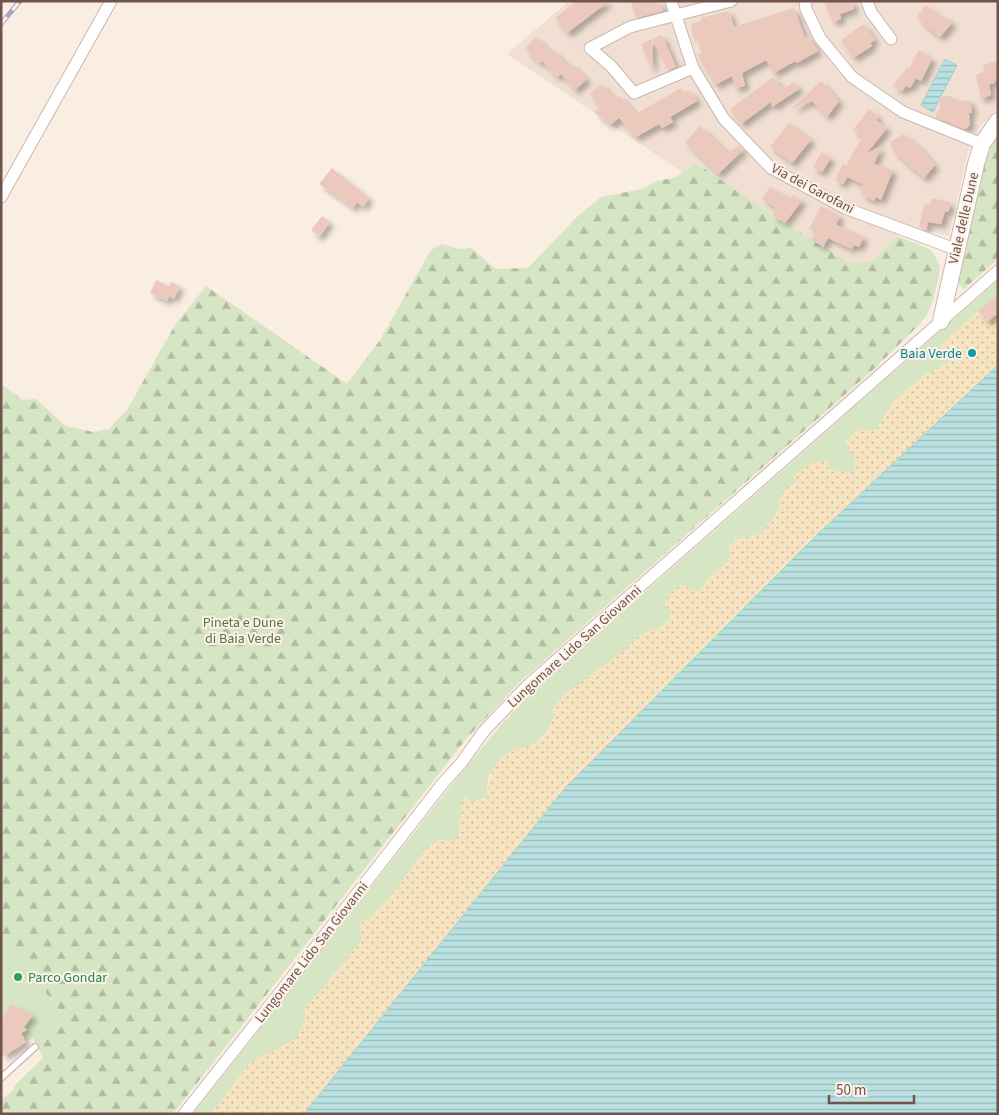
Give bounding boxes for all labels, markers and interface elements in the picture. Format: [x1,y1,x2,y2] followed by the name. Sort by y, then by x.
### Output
[767,159,858,219] street label: Via dei Garofani
[944,170,984,266] street label: Viale delle Dune
[900,344,962,364] place label: Baia Verde
[966,347,978,359] marker: Baia Verde
[503,581,646,713] street label: Lungomare Lido San Giovanni
[203,613,283,649] park label: Pineta e Dune di Baia Verde
[250,878,373,1028] street label: Lungomare Lido San Giovanni
[28,968,107,988] place label: Parco Gondar
[12,971,24,983] marker: Parco Gondar
[829,1072,914,1104] scale bar
[836,1080,866,1101] text: 50 m

